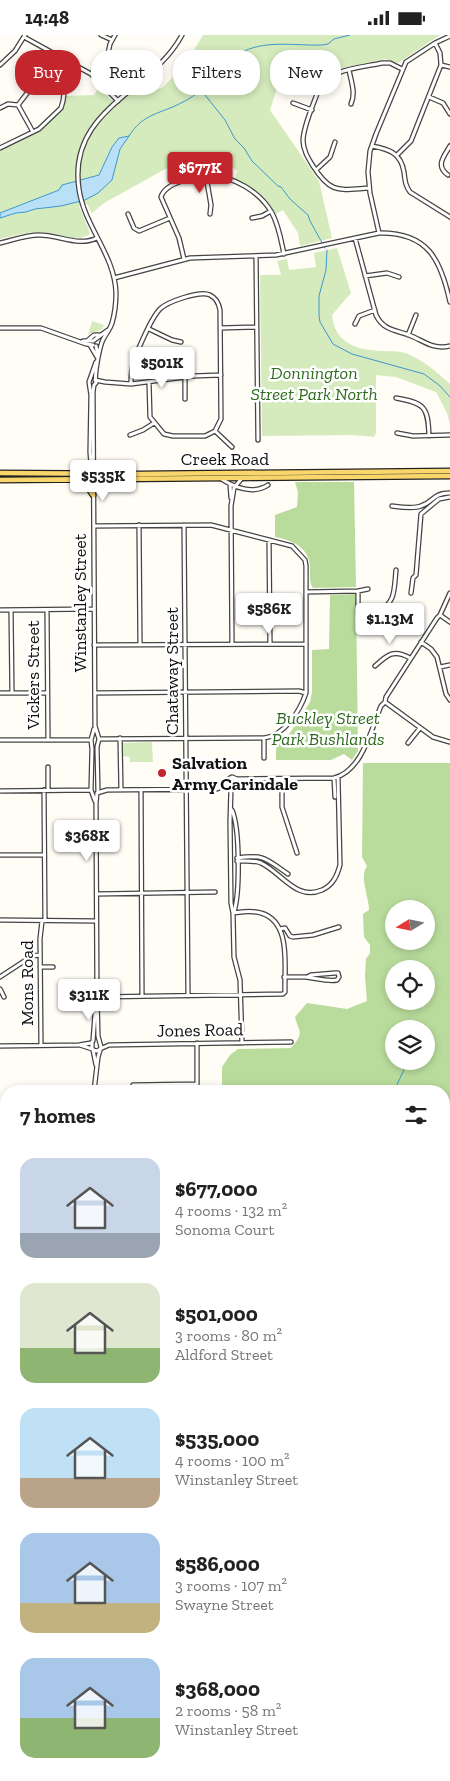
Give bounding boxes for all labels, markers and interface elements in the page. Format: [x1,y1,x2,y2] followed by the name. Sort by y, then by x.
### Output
[25,6,69,29] text: 14:48
[15,50,81,95] chip: Buy
[91,50,163,95] chip: Rent
[173,50,260,95] chip: Filters
[270,50,341,95] chip: New
[165,151,235,194] pin: $677K
[178,158,222,177] text: $677K
[127,347,197,389] pin: $501K
[141,353,183,372] text: $501K
[250,362,378,405] park label: Donnington Street Park North
[181,448,269,470] street label: Creek Road
[68,459,138,502] pin: $535K
[81,466,125,485] text: $535K
[69,533,91,672] street label: Winstanley Street
[234,593,304,635] pin: $586K
[247,599,291,618] text: $586K
[349,603,431,645] pin: $1.13M
[161,607,183,735] street label: Chataway Street
[366,609,414,628] text: $1.13M
[22,620,44,731] street label: Vickers Street
[271,707,385,750] park label: Buckley Street Park Bushlands
[172,752,298,795] place label: Salvation Army Carindale
[156,767,168,779] marker: Salvation Army Carindale
[52,819,122,862] pin: $368K
[65,826,109,845] text: $368K
[385,900,435,950] north arrow
[385,900,435,1070] map controls
[16,940,38,1026] street label: Mons Road
[385,960,435,1010] button: locate
[54,979,124,1021] pin: $311K
[69,985,109,1004] text: $311K
[157,1018,244,1042] street label: Jones Road
[385,1020,435,1070] button: layers
[402,1101,430,1129] icon: filters
[20,1103,96,1128] text: 7 homes
[175,1176,258,1201] text: $677,000
[60,1178,120,1238] icon: home
[175,1201,287,1220] text: 4 rooms · 132 m²
[175,1220,274,1239] text: Sonoma Court
[175,1301,258,1326] text: $501,000
[60,1303,120,1363] icon: home
[175,1326,282,1345] text: 3 rooms · 80 m²
[175,1345,273,1364] text: Aldford Street
[175,1426,259,1451] text: $535,000
[60,1428,120,1488] icon: home
[175,1451,290,1470] text: 4 rooms · 100 m²
[175,1470,298,1489] text: Winstanley Street
[175,1551,260,1576] text: $586,000
[60,1553,120,1613] icon: home
[175,1576,287,1595] text: 3 rooms · 107 m²
[175,1595,274,1614] text: Swayne Street
[175,1676,260,1701] text: $368,000
[60,1678,120,1738] icon: home
[175,1701,281,1720] text: 2 rooms · 58 m²
[175,1720,298,1739] text: Winstanley Street

